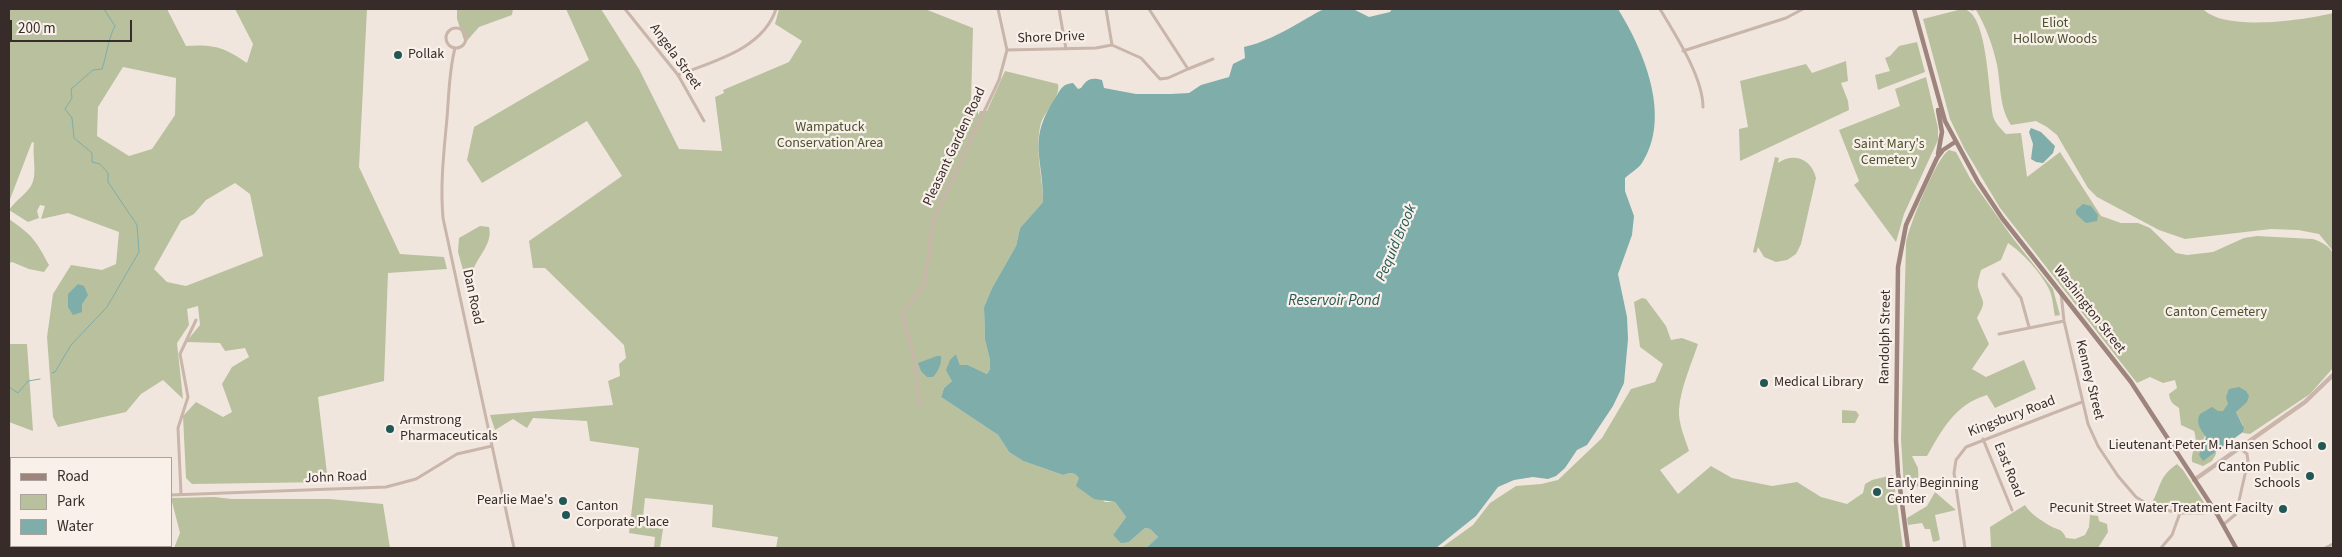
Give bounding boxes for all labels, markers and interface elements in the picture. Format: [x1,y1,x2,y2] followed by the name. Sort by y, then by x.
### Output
[12,10,135,42] scale bar
[2013,16,2097,48] park label: Eliot Hollow Woods
[18,18,56,39] text: 200 m
[645,21,705,93] street label: Angela Street
[1017,28,1085,48] street label: Shore Drive
[408,47,444,63] place label: Pollak
[392,49,404,61] marker: Pollak
[920,85,990,209] street label: Pleasant Garden Road
[777,120,883,152] park label: Wampatuck Conservation Area
[1853,137,1925,170] park label: Saint Mary's Cemetery
[1373,202,1421,284] water label: Pequid Brook
[2049,263,2129,357] street label: Washington Street
[458,268,486,326] street label: Dan Road
[1877,289,1895,385] street label: Randolph Street
[1288,293,1380,311] water label: Reservoir Pond
[2165,305,2267,321] park label: Canton Cemetery
[2071,338,2107,422] street label: Kenney Street
[1774,375,1863,391] place label: Medical Library
[1758,377,1770,389] marker: Medical Library
[1966,393,2058,441] street label: Kingsbury Road
[400,413,498,446] place label: Armstrong Pharmaceuticals
[384,423,396,435] marker: Armstrong Pharmaceuticals
[2108,438,2312,454] place label: Lieutenant Peter M. Hansen School
[1989,440,2027,500] street label: East Road
[2316,440,2328,452] marker: Lieutenant Peter M. Hansen School
[10,457,172,547] legend
[2218,460,2300,492] place label: Canton Public Schools
[57,466,89,487] text: Road
[305,469,367,487] street label: John Road
[2304,470,2316,482] marker: Canton Public Schools
[1887,476,1978,508] place label: Early Beginning Center
[1871,486,1883,498] marker: Early Beginning Center
[57,491,85,512] text: Park
[477,493,553,509] place label: Pearlie Mae's
[557,495,569,507] marker: Pearlie Mae's
[576,499,669,532] place label: Canton Corporate Place
[2049,501,2273,517] place label: Pecunit Street Water Treatment Facilty
[2277,503,2289,515] marker: Pecunit Street Water Treatment Facilty
[560,509,572,521] marker: Canton Corporate Place
[57,516,93,537] text: Water

